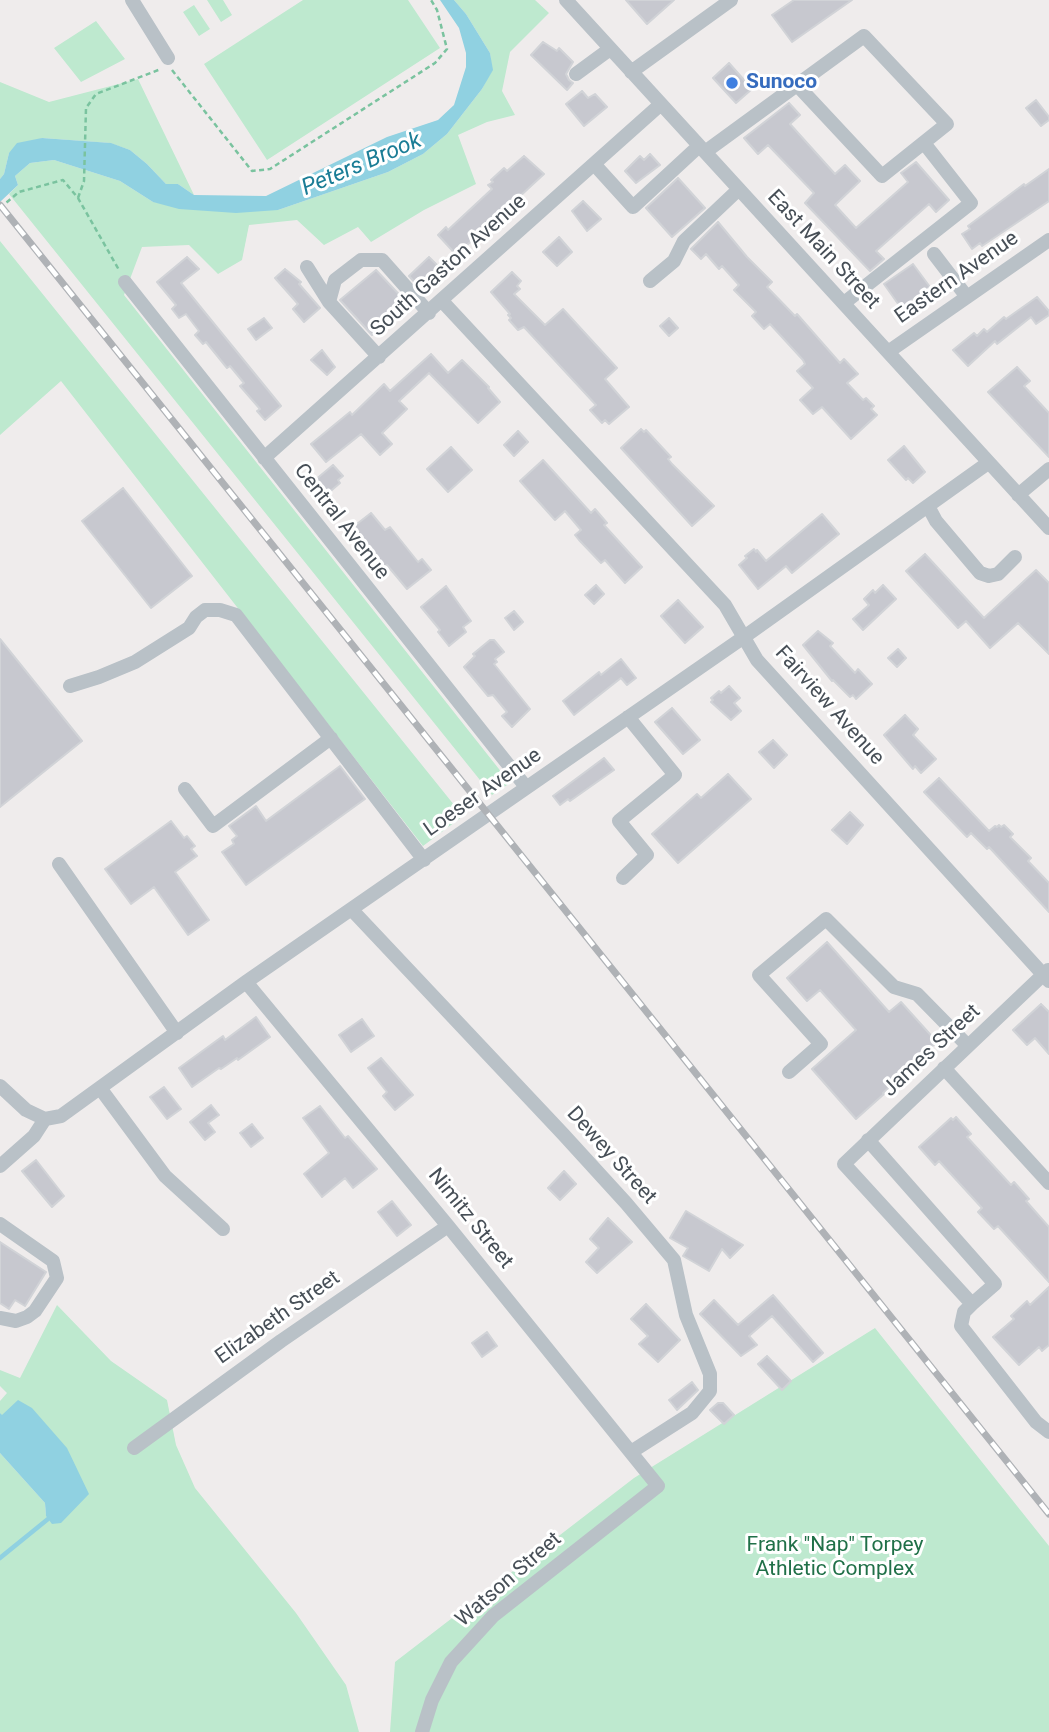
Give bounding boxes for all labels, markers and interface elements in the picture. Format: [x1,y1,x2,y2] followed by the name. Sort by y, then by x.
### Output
[746,70,817,96] place label: Sunoco
[724,75,740,91] marker: Sunoco
[298,127,426,203] water label: Peters Brook
[761,185,885,315] street label: East Main Street
[366,190,532,342] street label: South Gaston Avenue
[890,226,1024,330] street label: Eastern Avenue
[288,459,394,585] street label: Central Avenue
[769,641,889,771] street label: Fairview Avenue
[420,743,546,843] street label: Loeser Avenue
[878,999,986,1103] street label: James Street
[561,1102,661,1210] street label: Dewey Street
[422,1164,518,1274] street label: Nimitz Street
[211,1266,345,1370] street label: Elizabeth Street
[451,1527,567,1633] street label: Watson Street
[747,1533,923,1583] park label: Frank "Nap" Torpey Athletic Complex

